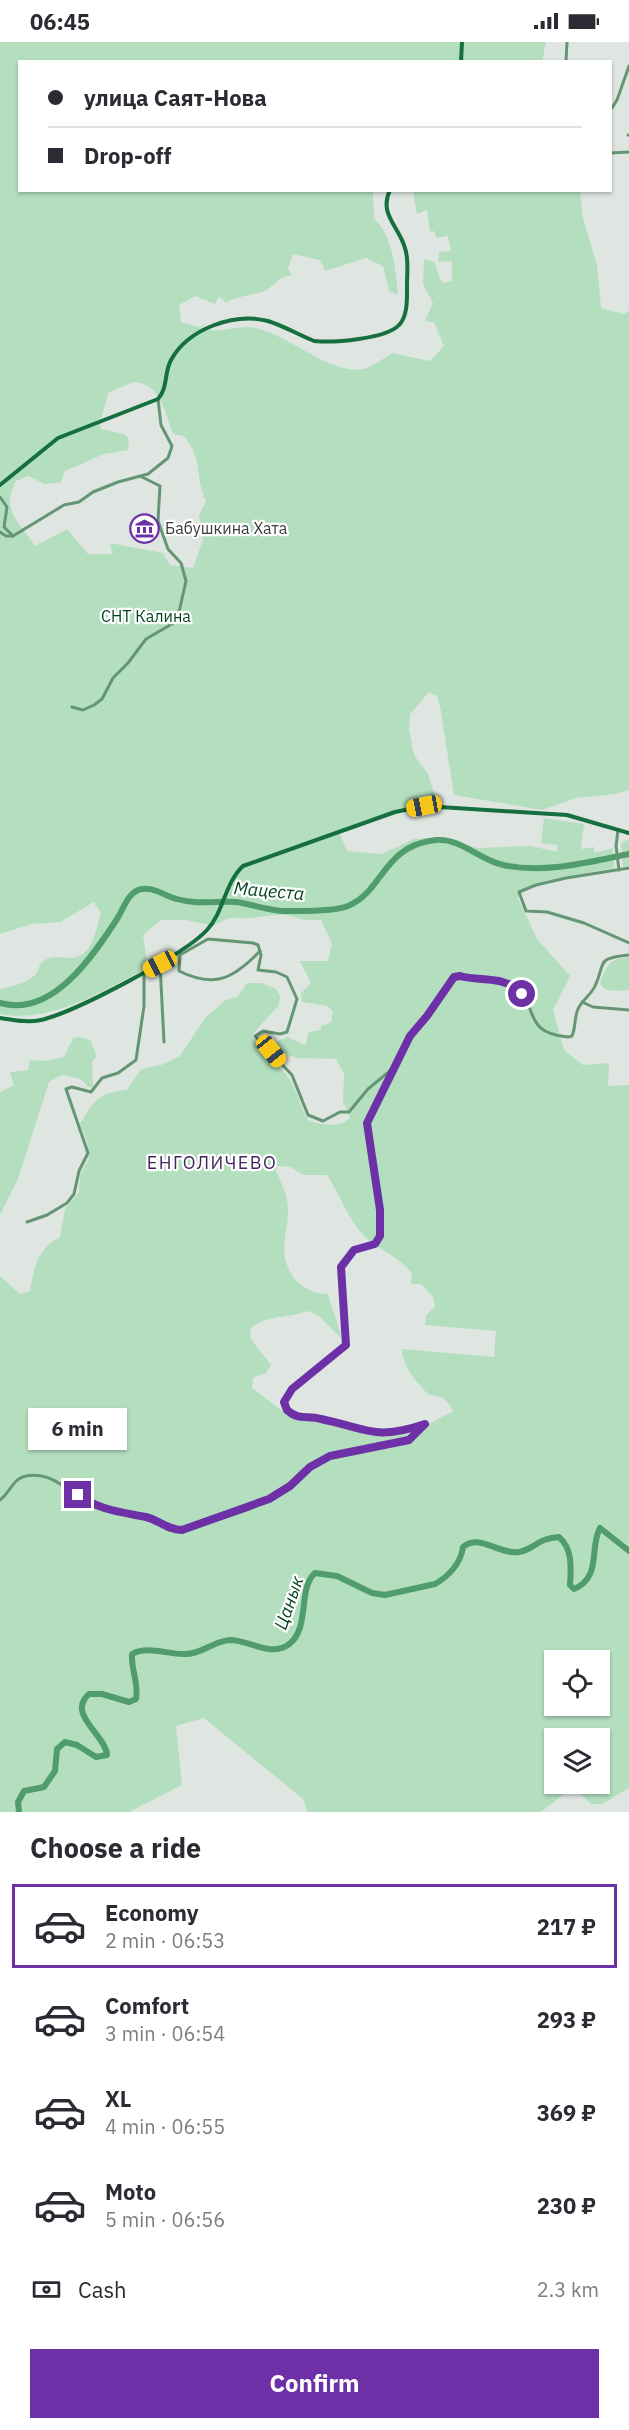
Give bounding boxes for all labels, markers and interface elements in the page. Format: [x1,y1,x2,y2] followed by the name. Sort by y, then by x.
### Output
[30,7,90,36] text: 06:45
[84,83,267,112] text: улица Саят-Нова
[84,141,171,170] text: Drop-off
[128,512,160,544] museum icon: Бабушкина Хата
[165,518,288,538] place label: Бабушкина Хата
[101,606,191,626] park label: СНТ Калина
[405,794,443,818] car
[233,876,305,905] water label: Мацеста
[140,948,180,980] car
[508,980,535,1007] route start
[253,1031,289,1071] car
[147,1151,277,1174] district label: ЕНГОЛИЧЕВО
[28,1408,128,1450] callout: 6 min
[51,1415,104,1442] text: 6 min
[64,1481,91,1508] route end
[269,1573,309,1633] water label: Цанык
[544,1650,610,1794] map controls
[544,1650,610,1716] button: locate
[544,1728,610,1794] button: layers
[30,1830,201,1865] text: Choose a ride
[105,1898,199,1927] text: Economy
[33,1899,87,1953] icon: car
[537,1912,596,1941] text: 217 ₽
[105,1927,225,1954] text: 2 min · 06:53
[105,1991,189,2020] text: Comfort
[33,1992,87,2046] icon: car
[537,2005,596,2034] text: 293 ₽
[105,2020,225,2047] text: 3 min · 06:54
[105,2084,131,2113] text: XL
[33,2085,87,2139] icon: car
[537,2098,596,2127] text: 369 ₽
[105,2113,225,2140] text: 4 min · 06:55
[105,2177,156,2206] text: Moto
[33,2178,87,2232] icon: car
[537,2191,596,2220] text: 230 ₽
[105,2206,225,2233] text: 5 min · 06:56
[30,2273,63,2306] icon: cash
[78,2275,127,2304] text: Cash
[537,2276,599,2303] text: 2.3 km
[30,2349,599,2418] button: Confirm

